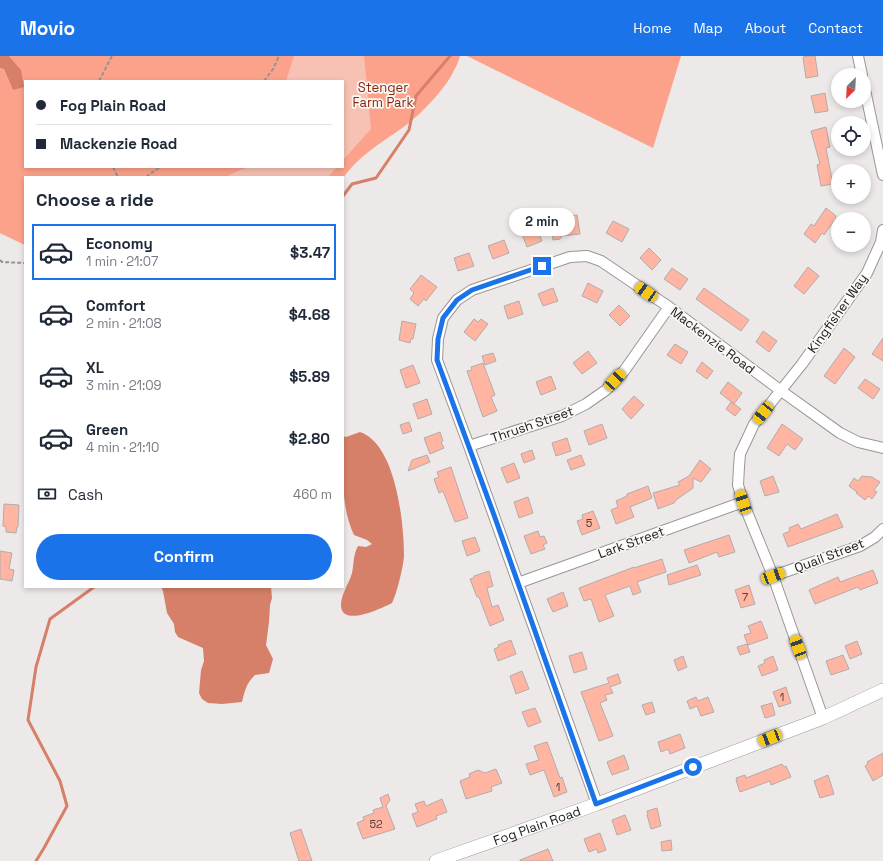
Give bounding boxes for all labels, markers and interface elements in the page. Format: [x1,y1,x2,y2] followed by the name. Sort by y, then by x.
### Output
[20,16,75,41] text: Movio
[633,19,671,37] text: Home
[693,19,723,37] text: Map
[745,19,786,37] text: About
[808,19,863,37] text: Contact
[831,68,871,108] north arrow
[831,68,871,252] map controls
[353,79,413,111] park label: Stenger Farm Park
[60,96,166,115] text: Fog Plain Road
[831,116,871,156] button: locate
[60,134,177,153] text: Mackenzie Road
[831,164,871,204] button: +
[36,188,154,211] text: Choose a ride
[509,208,575,236] callout: 2 min
[831,212,871,252] button: −
[525,213,559,230] text: 2 min
[38,234,74,270] icon: car
[86,234,153,253] text: Economy
[290,243,330,262] text: $3.47
[86,253,158,270] text: 1 min · 21:07
[533,257,551,275] route end
[804,270,871,356] street label: Kingfisher Way
[633,280,659,304] car
[38,296,74,332] icon: car
[86,296,146,315] text: Comfort
[667,303,758,378] street label: Mackenzie Road
[289,305,330,324] text: $4.68
[86,315,162,332] text: 2 min · 21:08
[38,358,74,394] icon: car
[86,358,104,377] text: XL
[289,367,330,386] text: $5.89
[602,367,628,393] car
[86,377,162,394] text: 3 min · 21:09
[751,400,775,426] car
[489,402,576,447] street label: Thrush Street
[38,420,74,456] icon: car
[86,420,128,439] text: Green
[289,429,330,448] text: $2.80
[86,439,159,456] text: 4 min · 21:10
[36,483,58,505] icon: cash
[68,485,103,504] text: Cash
[293,486,332,503] text: 460 m
[734,489,752,515] car
[586,516,593,530] house number: 5
[596,523,667,562] street label: Lark Street
[36,534,332,580] button: Confirm
[792,534,867,577] street label: Quail Street
[760,566,786,586] car
[742,590,748,604] house number: 7
[788,634,808,660] car
[780,690,784,704] house number: 1
[757,728,783,748] car
[684,758,702,776] route start
[556,780,560,794] house number: 1
[491,802,583,849] street label: Fog Plain Road
[369,817,383,831] house number: 52

